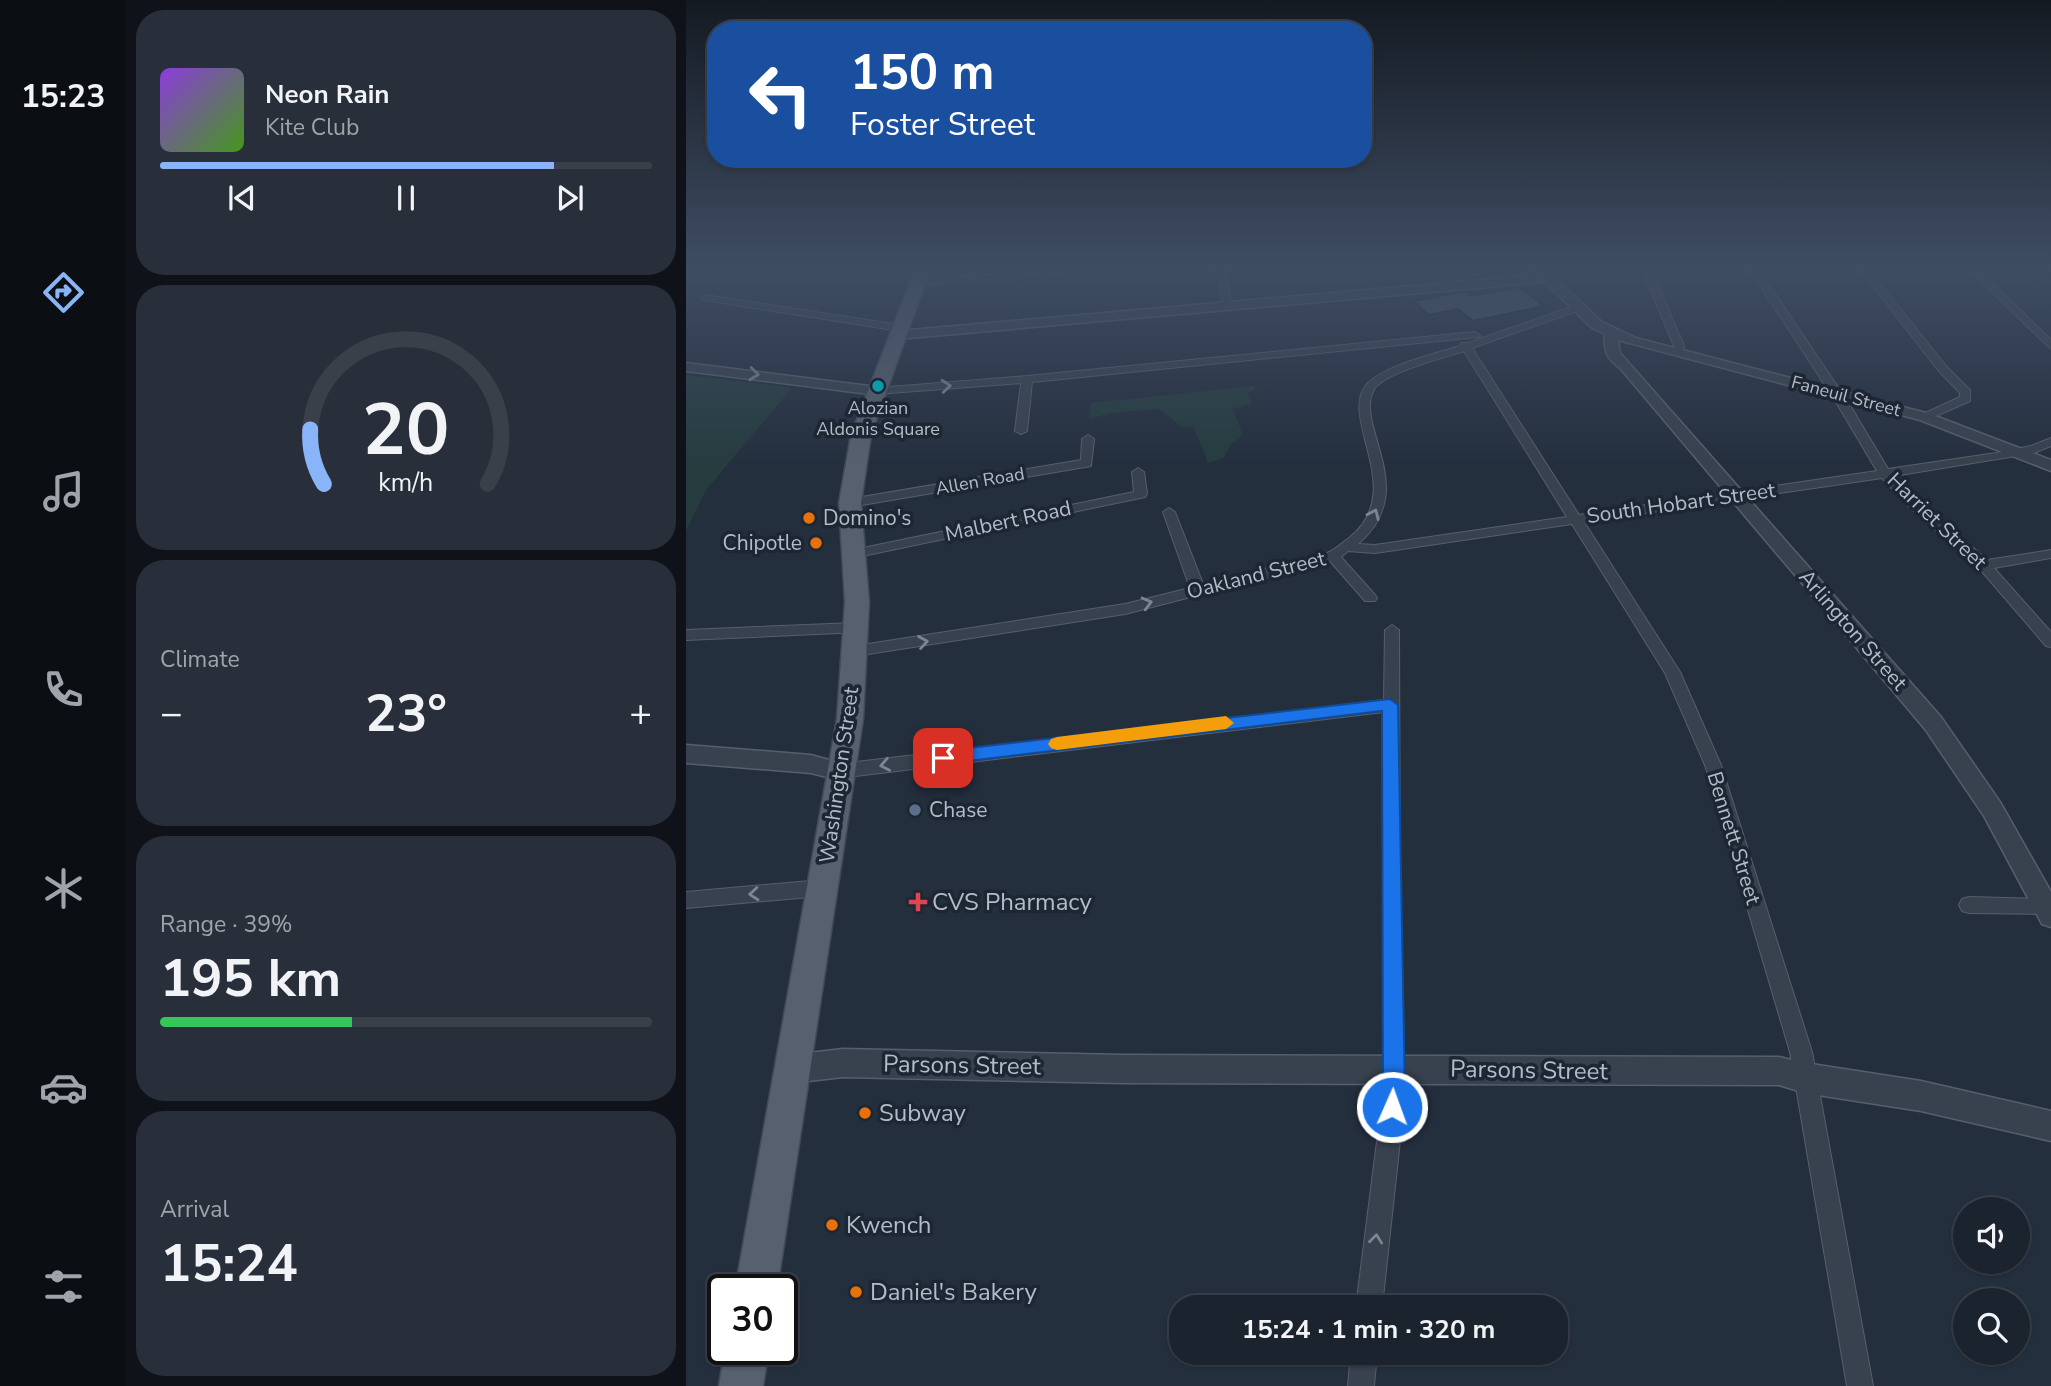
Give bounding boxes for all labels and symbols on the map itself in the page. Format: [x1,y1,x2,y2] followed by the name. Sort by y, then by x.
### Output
[748,367,760,382] one-way arrow
[1789,370,1904,422] street label: Faneuil Street
[870,378,886,394] marker: Alozian Aldonis Square
[940,379,951,394] one-way arrow
[816,396,940,441] place label: Alozian Aldonis Square
[934,461,1026,501] street label: Allen Road
[1881,466,1993,576] street label: Harriet Street
[1585,476,1778,530] street label: South Hobart Street
[942,494,1074,548] street label: Malbert Road
[823,504,911,532] place label: Domino's
[1366,508,1380,521] one-way arrow
[801,510,817,526] marker: Domino's
[723,529,802,557] place label: Chipotle
[808,535,824,551] marker: Chipotle
[1184,544,1329,606] street label: Oakland Street
[1793,564,1914,697] street label: Arlington Street
[1140,597,1152,611] one-way arrow
[917,635,929,650] one-way arrow
[813,684,865,865] street label: Washington Street
[913,728,973,788] pin
[879,757,891,772] one-way arrow
[1701,768,1768,908] street label: Bennett Street
[929,796,987,824] place label: Chase
[907,802,923,818] marker: Chase
[748,886,759,901] one-way arrow
[932,886,1093,918] place label: CVS Pharmacy
[910,894,926,910] marker: CVS Pharmacy
[883,1048,1042,1082] street label: Parsons Street
[1450,1053,1609,1087] street label: Parsons Street
[1355,1070,1429,1144] position arrow
[879,1097,967,1129] place label: Subway
[857,1105,873,1121] marker: Subway
[846,1209,932,1241] place label: Kwench
[824,1217,840,1233] marker: Kwench
[1368,1234,1383,1245] one-way arrow
[707,1274,798,1365] speed limit sign: 30
[870,1276,1037,1308] place label: Daniel's Bakery
[848,1284,864,1300] marker: Daniel's Bakery

